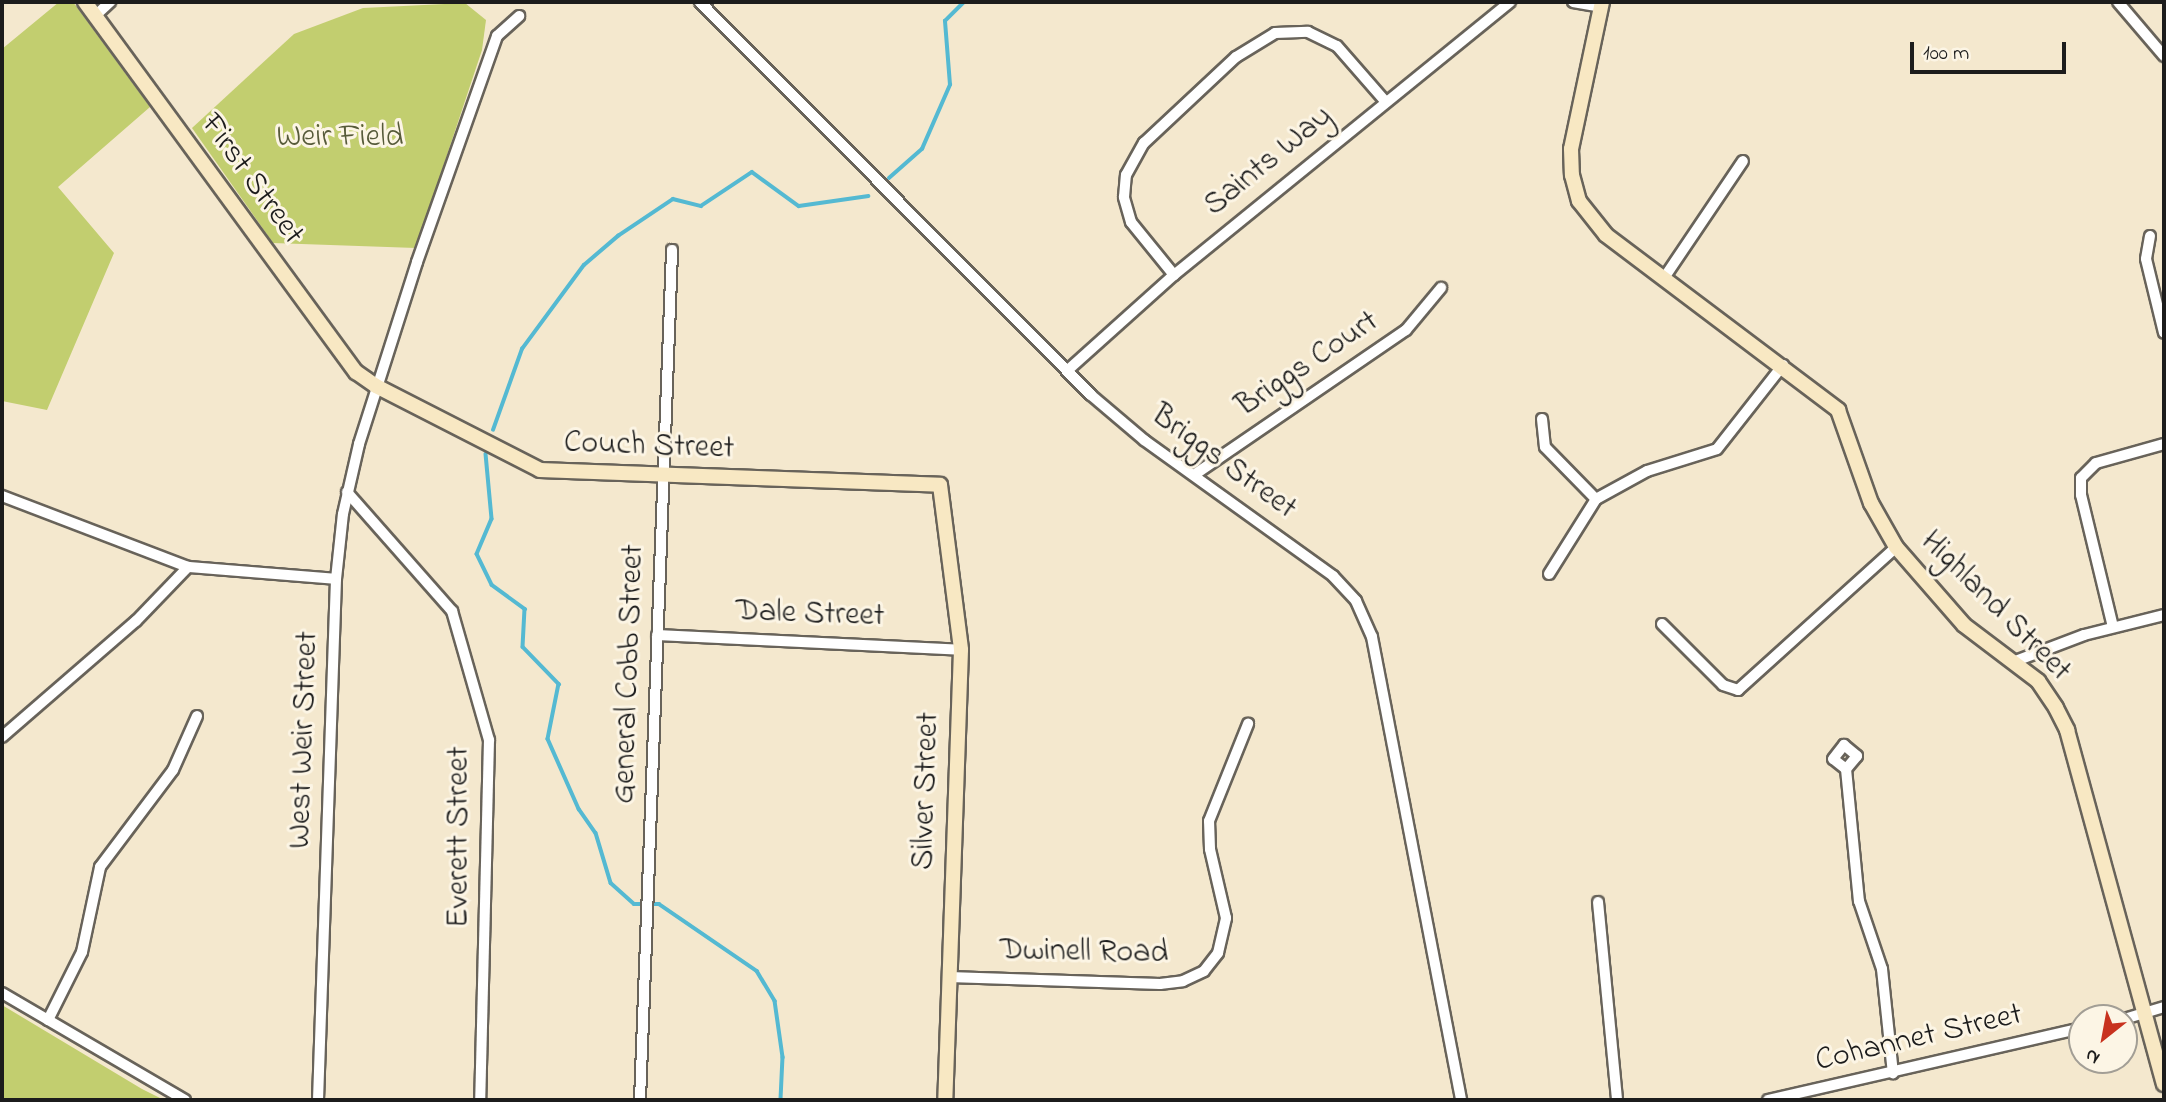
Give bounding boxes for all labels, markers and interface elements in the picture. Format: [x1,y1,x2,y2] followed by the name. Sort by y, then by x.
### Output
[1914,28,2070,72] scale bar
[1923,39,1969,69] text: 100 m
[1197,99,1341,225] street label: Saints Way
[191,107,311,253] street label: First Street
[276,119,404,157] park label: Weir Field
[1230,303,1386,427] street label: Briggs Court
[1143,397,1303,529] street label: Briggs Street
[563,425,735,469] street label: Couch Street
[1912,524,2078,690] street label: Highland Street
[606,544,654,804] street label: General Cobb Street
[735,593,885,637] street label: Dale Street
[282,631,328,849] street label: West Weir Street
[905,711,949,871] street label: Silver Street
[441,746,479,928] street label: Everett Street
[999,932,1169,974] street label: Dwinell Road
[1812,997,2026,1081] street label: Cohannet Street
[2068,1004,2138,1074] north arrow
[2081,1041,2105,1071] text: N

